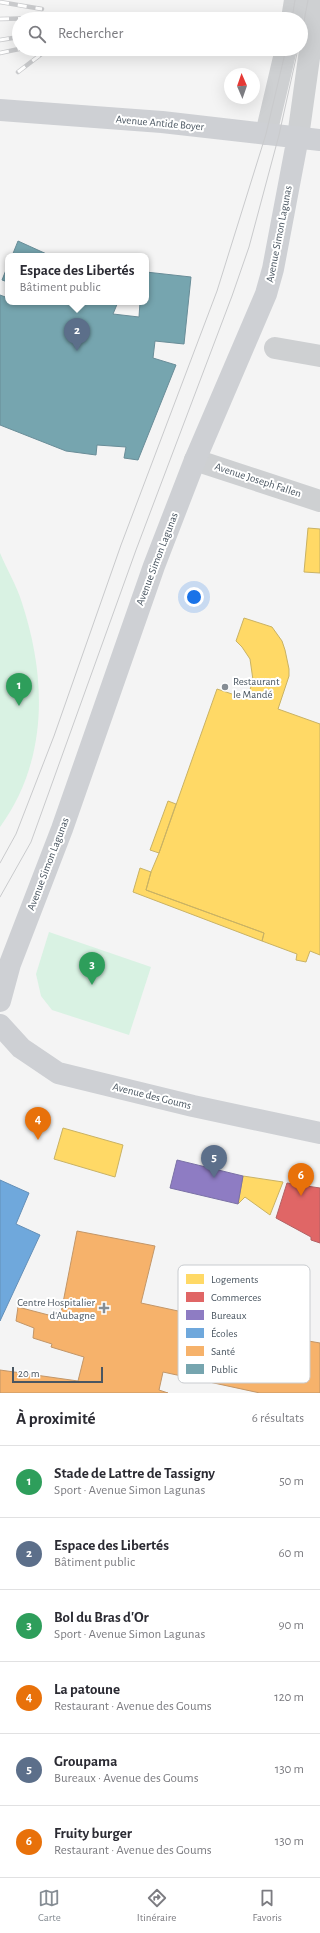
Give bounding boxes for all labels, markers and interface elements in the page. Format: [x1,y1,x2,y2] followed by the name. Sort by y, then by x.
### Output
[12,12,308,56] search box
[26,23,48,45] icon: search
[58,26,123,41] text: Rechercher
[224,68,260,104] north arrow
[115,114,205,132] street label: Avenue Antide Boyer
[264,185,294,283] street label: Avenue Simon Lagunas
[5,253,149,305] popup
[20,263,134,278] text: Espace des Libertés
[20,281,101,294] text: Bâtiment public
[64,318,90,351] pin: 2
[213,461,303,499] street label: Avenue Joseph Fallen
[134,511,180,607] street label: Avenue Simon Lagunas
[184,587,204,607] your location
[6,673,32,706] pin: 1
[233,676,280,700] place label: Restaurant le Mandé
[220,682,230,692] marker: Restaurant le Mandé
[25,816,71,912] street label: Avenue Simon Lagunas
[79,952,105,985] pin: 3
[112,1081,192,1111] street label: Avenue des Goums
[25,1107,51,1140] pin: 4
[201,1145,227,1178] pin: 5
[288,1163,314,1196] pin: 6
[178,1265,310,1383] legend
[211,1274,258,1285] text: Logements
[211,1292,261,1303] text: Commerces
[17,1297,95,1321] place label: Centre Hospitalier d'Aubagne
[98,1302,110,1314] marker: Centre Hospitalier d'Aubagne
[211,1310,247,1321] text: Bureaux
[211,1327,238,1339] text: Écoles
[211,1346,235,1357] text: Santé
[211,1364,238,1375] text: Public
[12,1365,103,1384] scale bar
[18,1368,39,1379] text: 20 m
[16,1410,96,1427] text: À proximité
[252,1412,304,1425] text: 6 résultats
[54,1466,215,1481] text: Stade de Lattre de Tassigny
[27,1475,31,1488] text: 1
[279,1475,304,1488] text: 50 m
[54,1484,205,1497] text: Sport · Avenue Simon Lagunas
[54,1538,169,1553] text: Espace des Libertés
[26,1547,32,1560] text: 2
[278,1547,304,1560] text: 60 m
[54,1556,135,1569] text: Bâtiment public
[54,1610,149,1625] text: Bol du Bras d'Or
[26,1619,32,1632] text: 3
[278,1619,304,1632] text: 90 m
[54,1628,205,1641] text: Sport · Avenue Simon Lagunas
[54,1682,120,1697] text: La patoune
[26,1691,32,1704] text: 4
[274,1691,304,1704] text: 120 m
[54,1700,212,1713] text: Restaurant · Avenue des Goums
[54,1754,117,1769] text: Groupama
[26,1763,32,1776] text: 5
[275,1763,304,1776] text: 130 m
[54,1772,199,1785] text: Bureaux · Avenue des Goums
[54,1826,132,1841] text: Fruity burger
[26,1835,32,1848] text: 6
[275,1835,304,1848] text: 130 m
[54,1844,212,1857] text: Restaurant · Avenue des Goums
[38,1887,61,1924] tab: Carte
[137,1887,176,1924] tab: Itinéraire
[252,1887,282,1924] tab: Favoris

